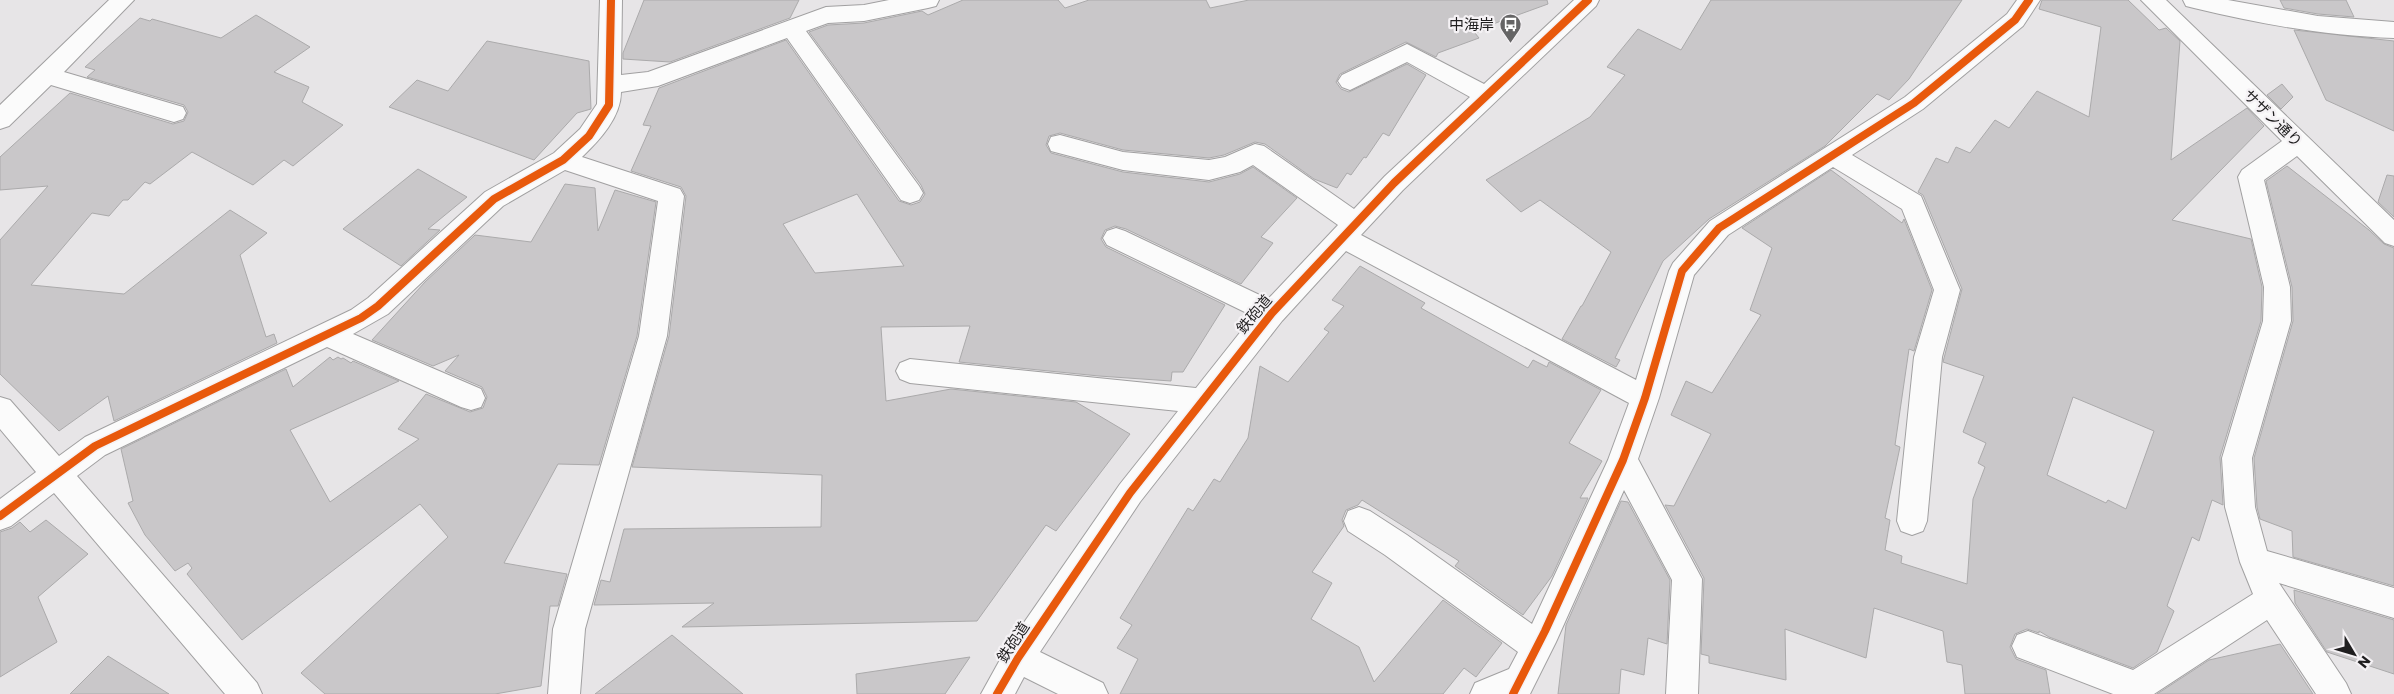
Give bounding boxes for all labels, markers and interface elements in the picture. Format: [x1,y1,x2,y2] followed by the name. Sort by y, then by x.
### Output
[1498,12,1522,43] bus stop icon: 中海岸
[1449,14,1494,35] place label: 中海岸
[2239,84,2307,152] street label: サザン通り
[1231,290,1277,338] street label: 鉄砲道
[992,617,1034,667] street label: 鉄砲道
[2329,629,2379,679] north arrow
[2353,652,2375,672] text: N

